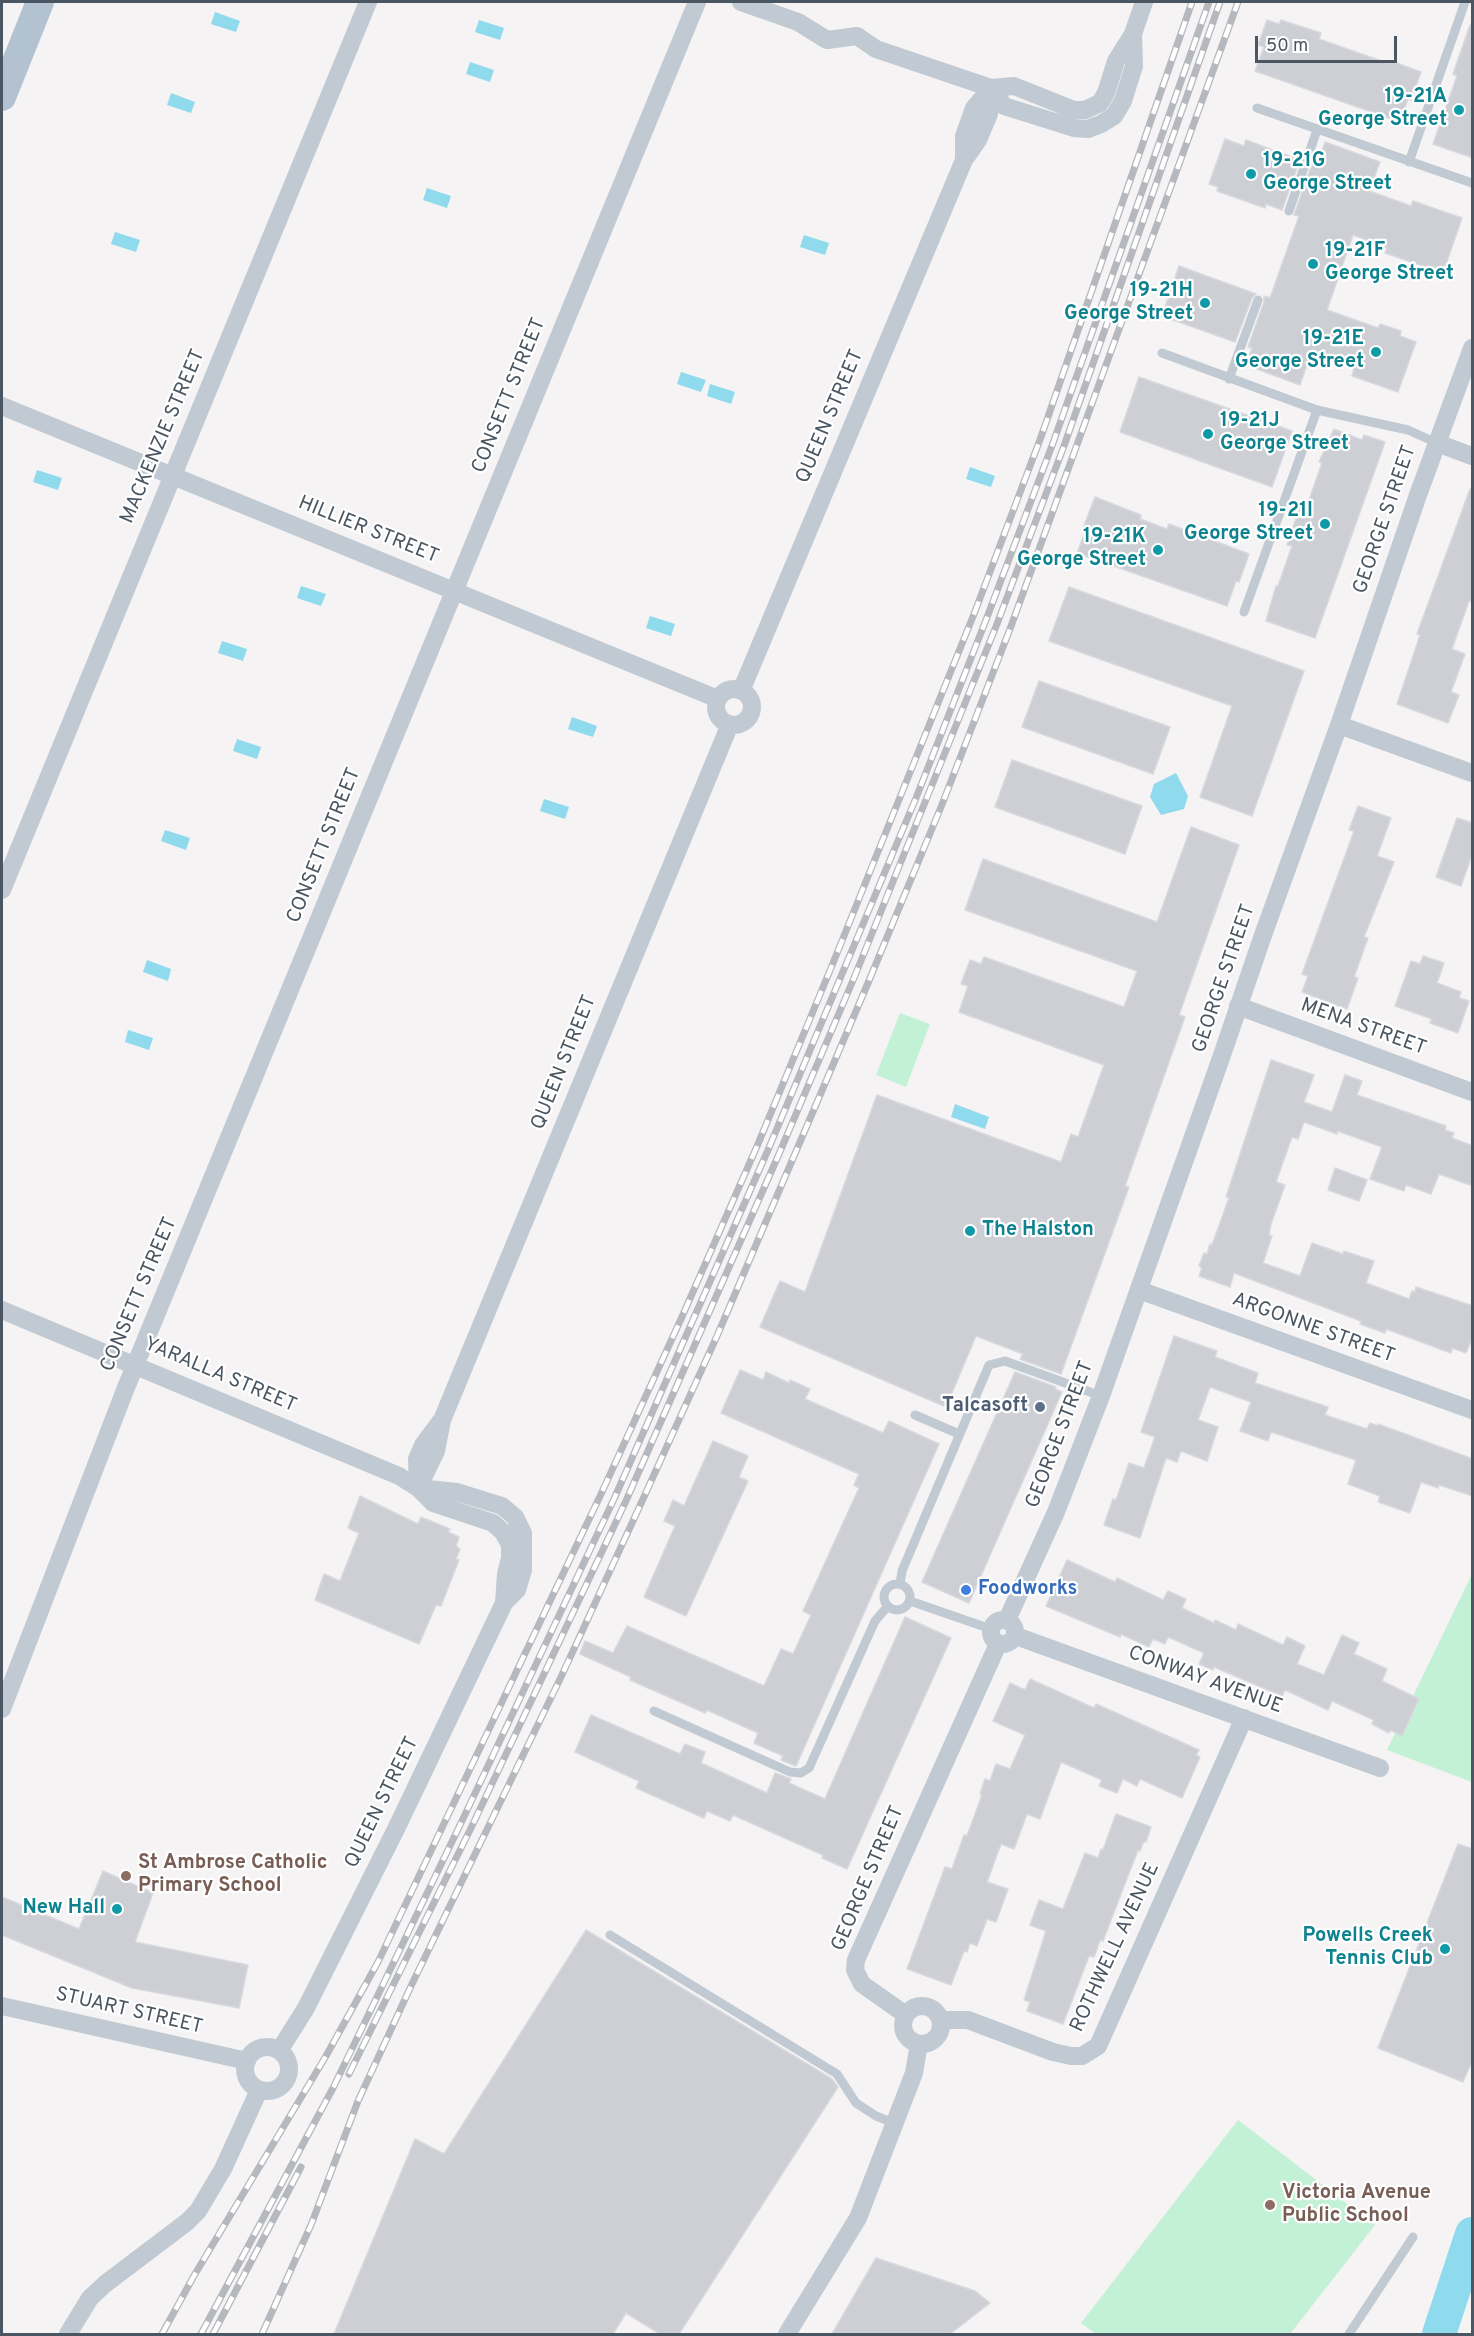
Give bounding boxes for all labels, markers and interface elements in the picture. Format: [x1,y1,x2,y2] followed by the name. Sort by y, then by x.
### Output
[1258,24,1400,62] scale bar
[1266,35,1308,58] text: 50 m
[1318,86,1447,133] place label: 19-21A George Street
[1452,103,1466,117] marker: 19-21A George Street
[1263,150,1392,197] place label: 19-21G George Street
[1244,167,1258,181] marker: 19-21G George Street
[1325,240,1454,287] place label: 19-21F George Street
[1306,257,1320,271] marker: 19-21F George Street
[1064,280,1193,327] place label: 19-21H George Street
[1198,296,1212,310] marker: 19-21H George Street
[468,315,552,477] street label: CONSETT STREET
[1235,328,1364,375] place label: 19-21E George Street
[1369,345,1383,359] marker: 19-21E George Street
[116,346,212,528] street label: MACKENZIE STREET
[792,347,870,487] street label: QUEEN STREET
[1220,410,1349,457] place label: 19-21J George Street
[1201,427,1215,441] marker: 19-21J George Street
[1349,443,1423,597] street label: GEORGE STREET
[294,492,442,570] street label: HILLIER STREET
[1184,500,1313,547] place label: 19-21I George Street
[1318,517,1332,531] marker: 19-21I George Street
[1017,526,1146,573] place label: 19-21K George Street
[1151,543,1165,557] marker: 19-21K George Street
[283,765,367,927] street label: CONSETT STREET
[1188,902,1262,1056] street label: GEORGE STREET
[527,992,603,1134] street label: QUEEN STREET
[1297,994,1429,1062] street label: MENA STREET
[97,1214,183,1376] street label: CONSETT STREET
[982,1219,1094,1243] place label: The Halston
[963,1224,977,1238] marker: The Halston
[1228,1288,1398,1370] street label: ARGONNE STREET
[140,1333,300,1419] street label: YARALLA STREET
[1022,1358,1100,1512] street label: GEORGE STREET
[942,1395,1028,1419] place label: Talcasoft
[1033,1400,1047,1414] marker: Talcasoft
[978,1578,1077,1602] place label: Foodworks
[959,1583,973,1597] marker: Foodworks
[1125,1642,1285,1720] street label: CONWAY AVENUE
[341,1734,425,1872] street label: QUEEN STREET
[828,1803,910,1955] street label: GEORGE STREET
[138,1852,328,1899] place label: St Ambrose Catholic Primary School
[1066,1860,1166,2036] street label: ROTHWELL AVENUE
[119,1869,133,1883] marker: St Ambrose Catholic Primary School
[22,1897,105,1921] place label: New Hall
[110,1902,124,1916] marker: New Hall
[1302,1925,1433,1972] place label: Powells Creek Tennis Club
[1438,1942,1452,1956] marker: Powells Creek Tennis Club
[53,1983,205,2041] street label: STUART STREET
[1282,2182,1431,2229] place label: Victoria Avenue Public School
[1263,2198,1277,2212] marker: Victoria Avenue Public School

